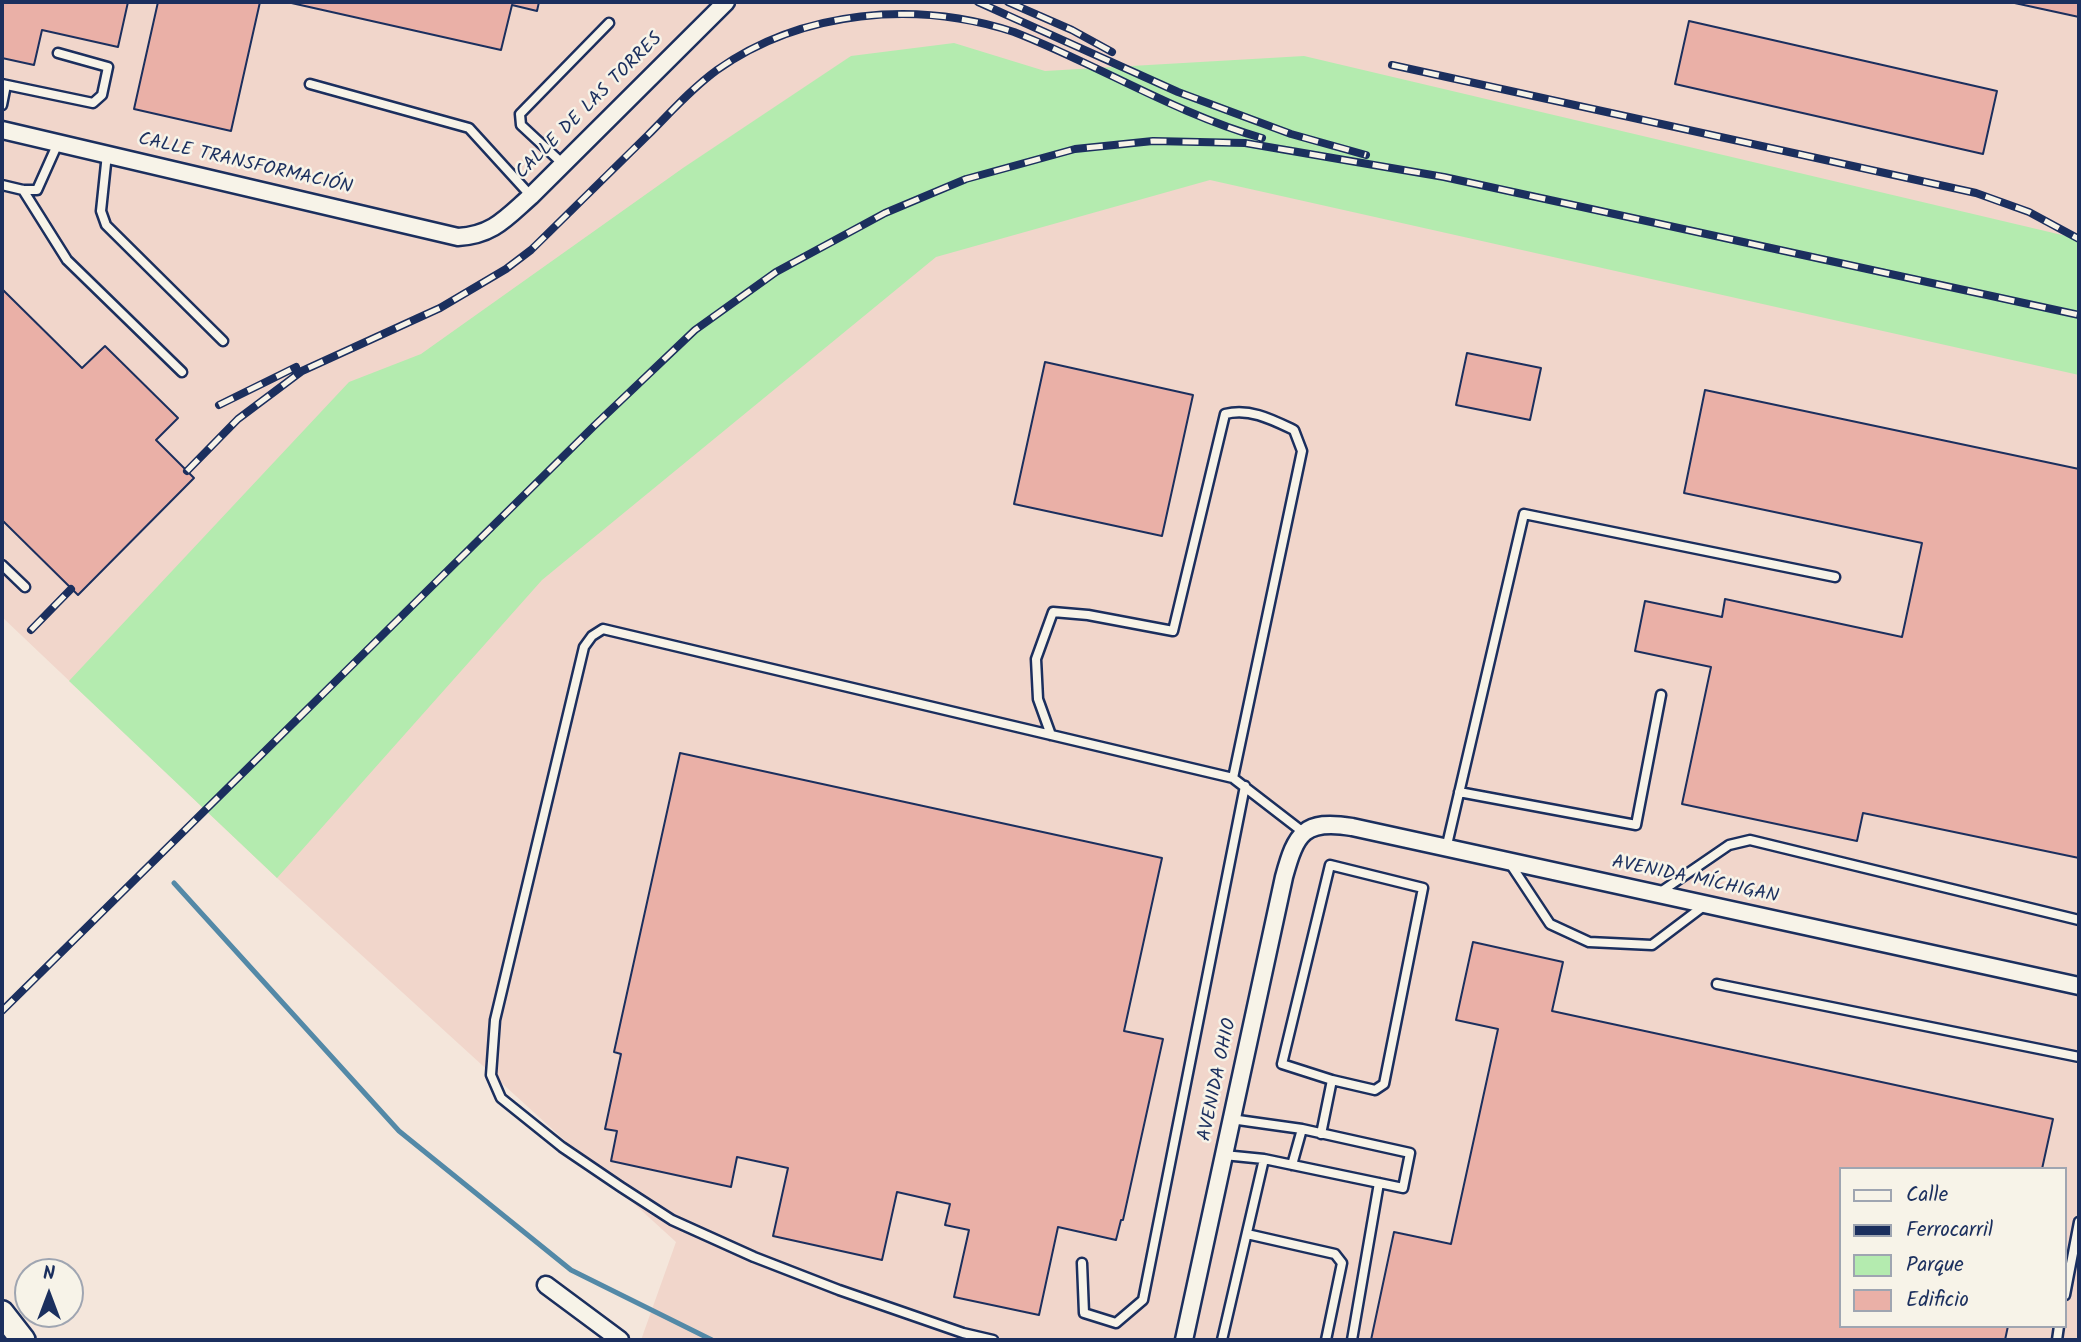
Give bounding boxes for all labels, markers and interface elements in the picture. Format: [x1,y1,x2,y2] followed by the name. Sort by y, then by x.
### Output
[512,29,668,185] street label: CALLE DE LAS TORRES
[136,129,354,201] street label: CALLE TRANSFORMACIÓN
[1610,852,1780,910] street label: AVENIDA MÍCHIGAN
[1195,1017,1243,1143] street label: AVENIDA OHIO
[1840,1167,2067,1328] legend
[1906,1179,1948,1212] text: Calle
[1906,1214,1993,1247] text: Ferrocarril
[1906,1249,1964,1282] text: Parque
[14,1258,84,1328] north arrow
[43,1259,55,1289] text: N
[1906,1284,1969,1317] text: Edificio

